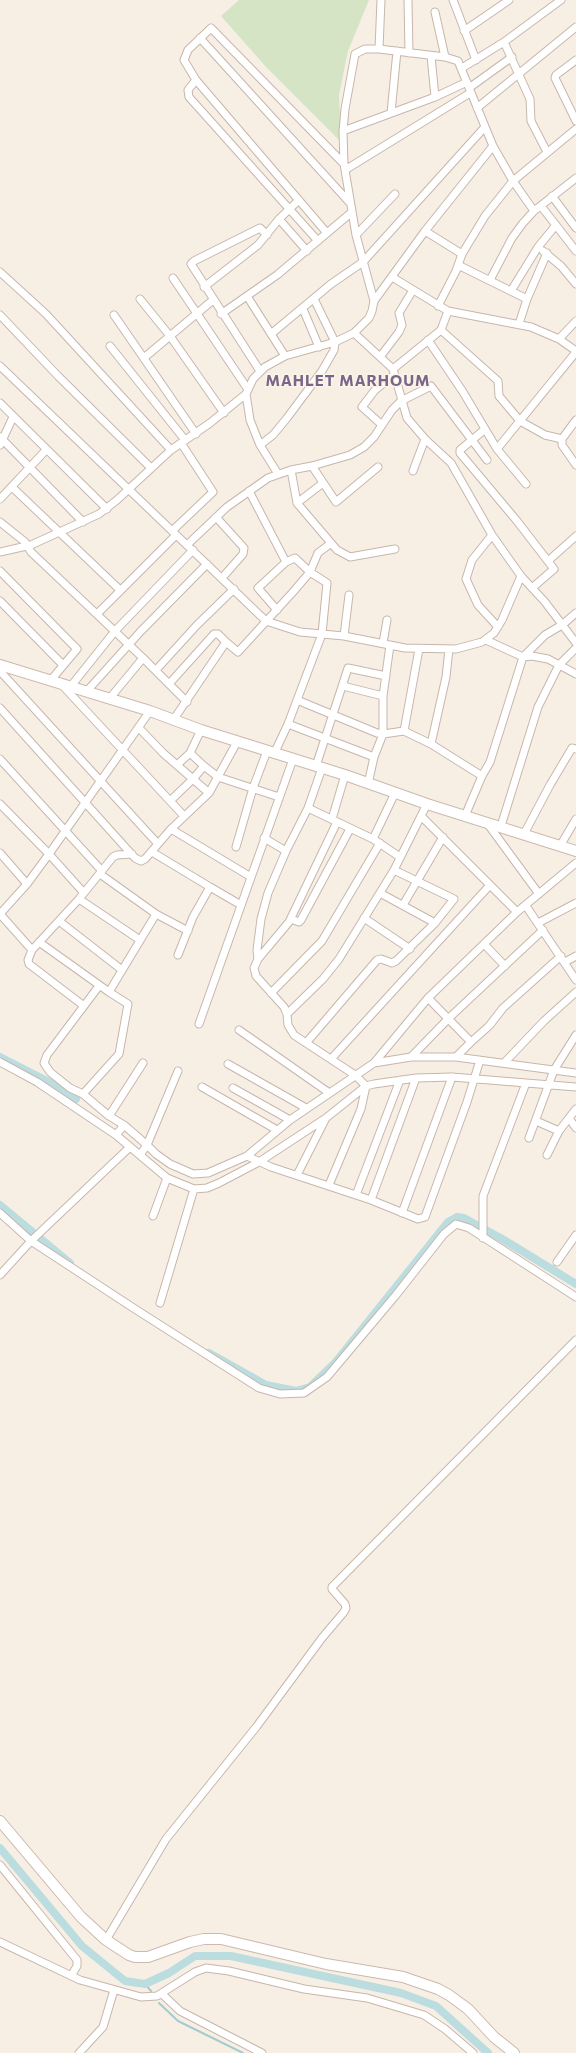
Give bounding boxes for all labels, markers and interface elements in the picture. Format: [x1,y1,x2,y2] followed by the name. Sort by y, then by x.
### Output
[266,372,430,390] district label: MAHLET MARHOUM

